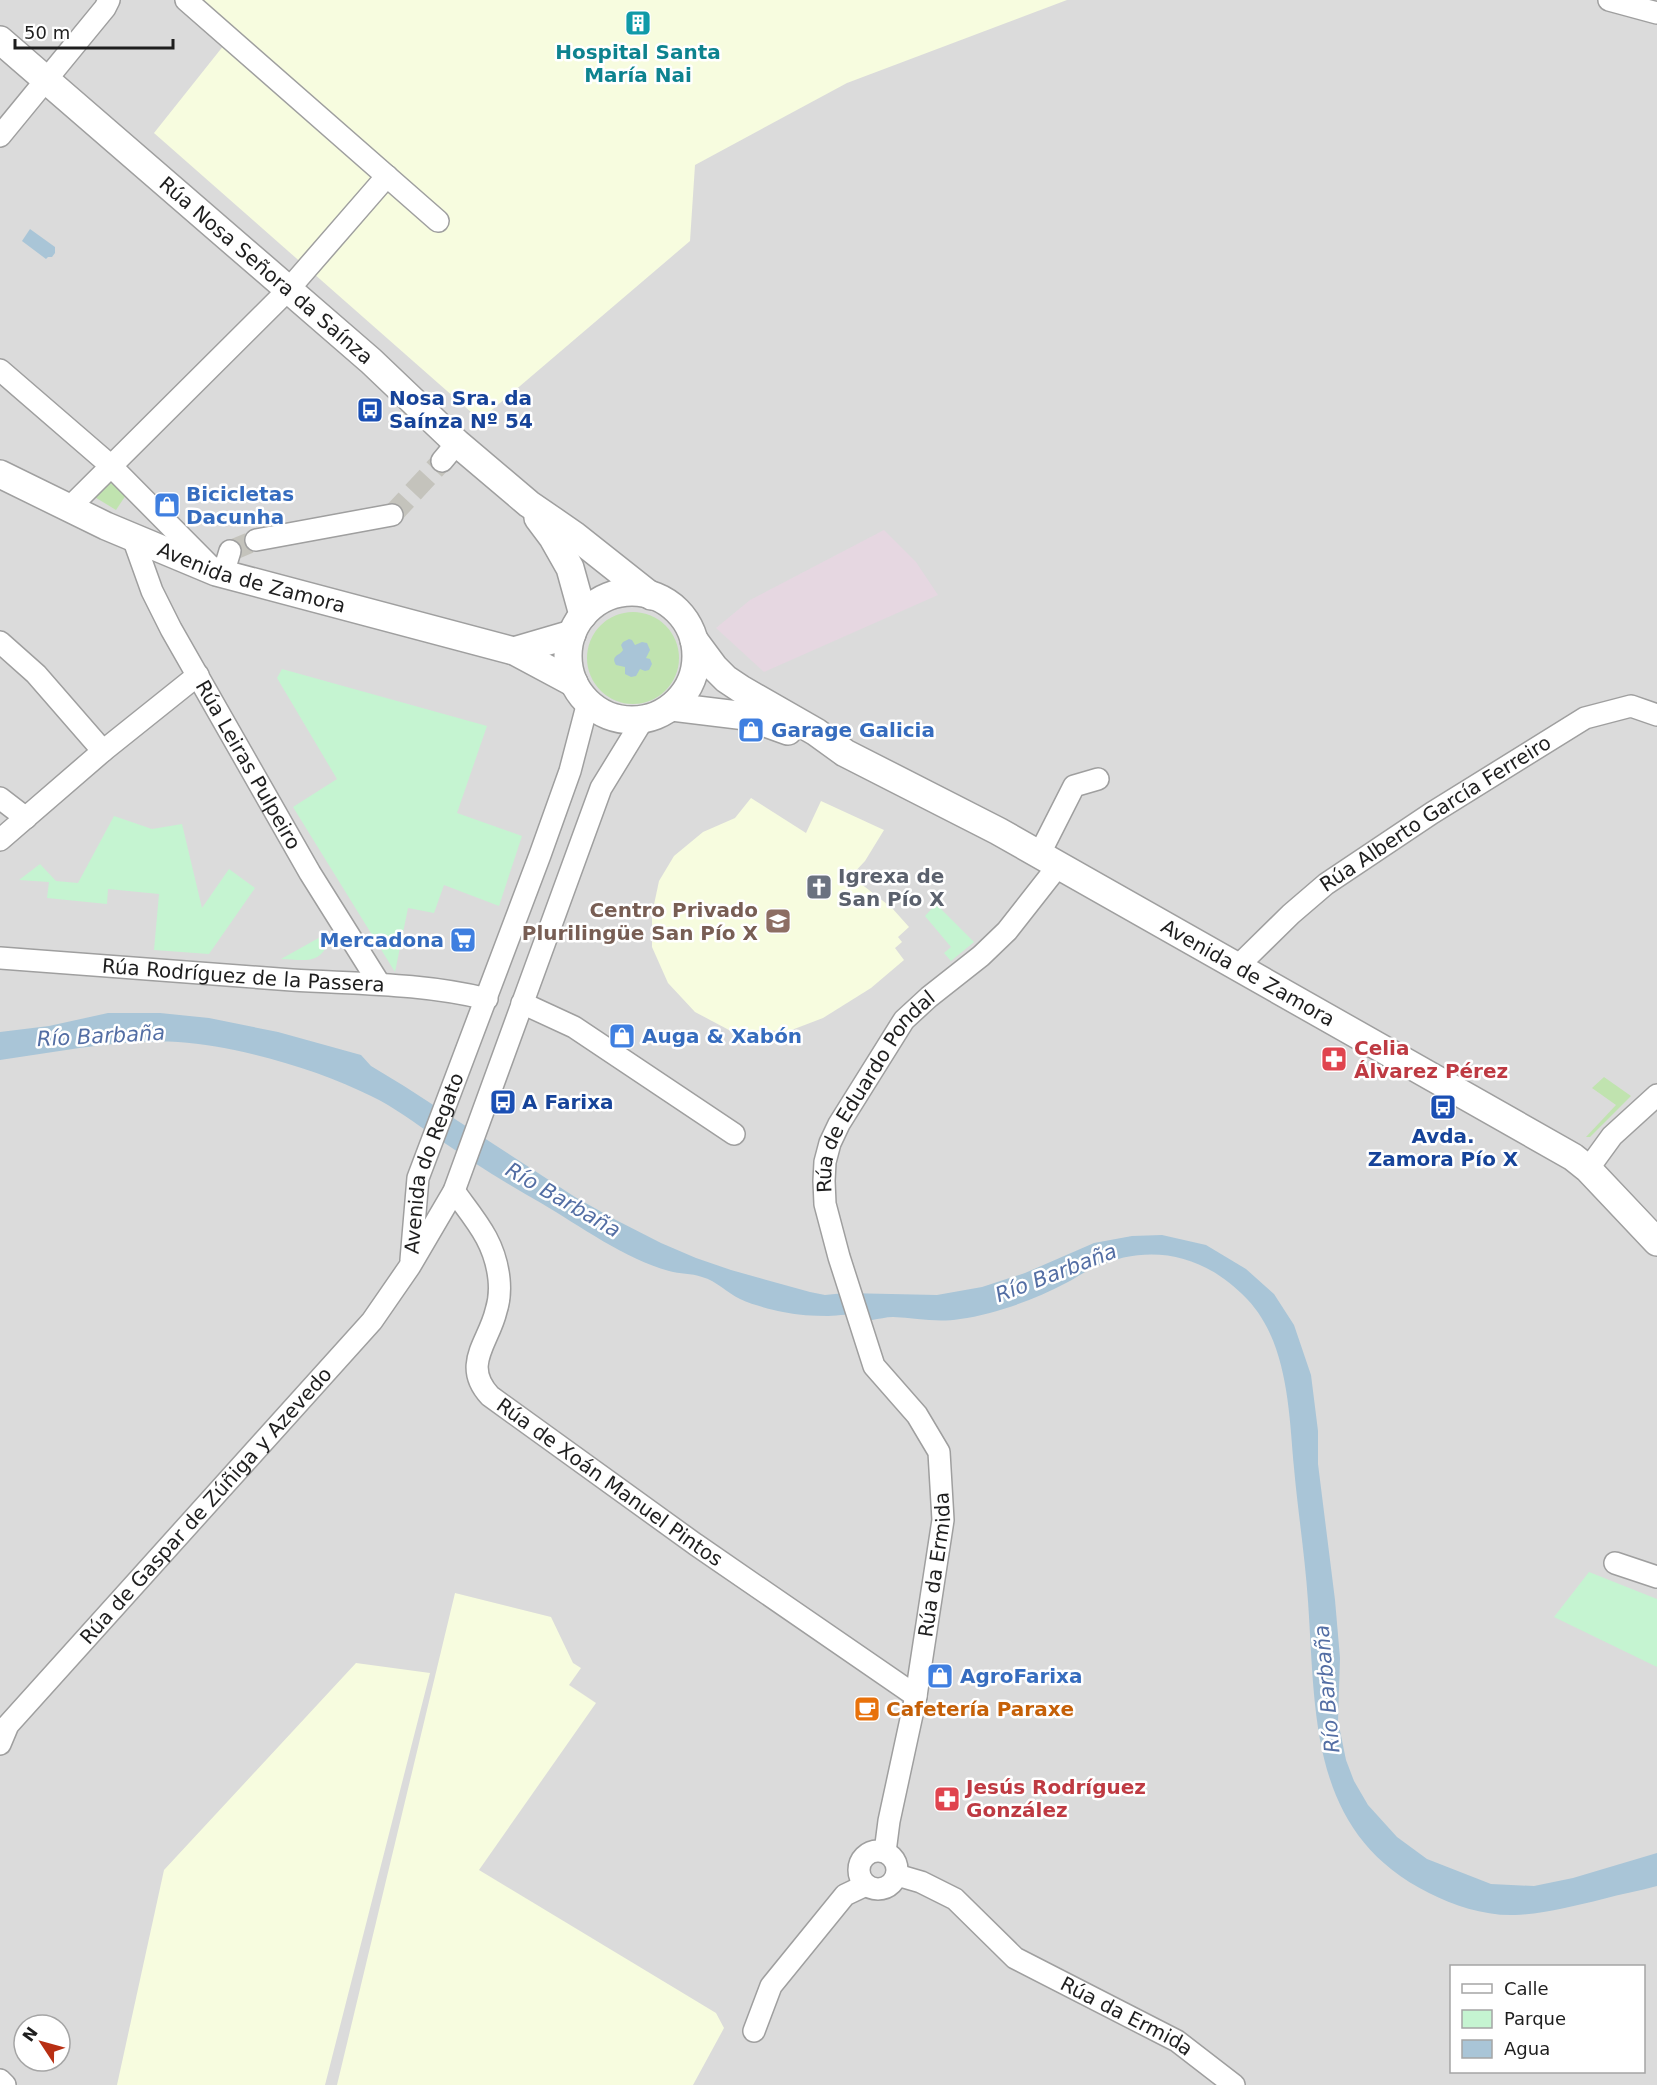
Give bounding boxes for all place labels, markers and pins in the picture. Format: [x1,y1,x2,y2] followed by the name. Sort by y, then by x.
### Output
[623,8,653,38] building icon: Hospital Santa María Nai
[555,40,721,87] place label: Hospital Santa María Nai
[389,386,533,433] place label: Nosa Sra. da Saínza Nº 54
[355,395,385,425] bus stop icon: Nosa Sra. da Saínza Nº 54
[186,482,294,529] place label: Bicicletas Dacunha
[152,490,182,520] shop icon: Bicicletas Dacunha
[736,715,766,745] shop icon: Garage Galicia
[771,718,935,742] place label: Garage Galicia
[838,864,945,911] place label: Igrexa de San Pío X
[804,872,834,902] church icon: Igrexa de San Pío X
[522,898,759,945] place label: Centro Privado Plurilingüe San Pío X
[763,906,793,936] school or university icon: Centro Privado Plurilingüe San Pío X
[448,925,478,955] supermarket icon: Mercadona
[320,928,444,952] place label: Mercadona
[607,1021,637,1051] shop icon: Auga & Xabón
[642,1024,802,1048] place label: Auga & Xabón
[1354,1036,1508,1083] place label: Celia Álvarez Pérez
[1319,1044,1349,1074] pharmacy icon: Celia Álvarez Pérez
[488,1087,518,1117] bus stop icon: A Farixa
[522,1090,614,1114] place label: A Farixa
[1428,1092,1458,1122] bus stop icon: Avda. Zamora Pío X
[1368,1124,1519,1171] place label: Avda. Zamora Pío X
[925,1661,955,1691] shop icon: AgroFarixa
[960,1664,1083,1688] place label: AgroFarixa
[852,1694,882,1724] cafe icon: Cafetería Paraxe
[886,1697,1074,1721] place label: Cafetería Paraxe
[964,1775,1146,1822] place label: Jesús Rodríguez González
[932,1784,962,1814] pharmacy icon: Jesús Rodríguez González

